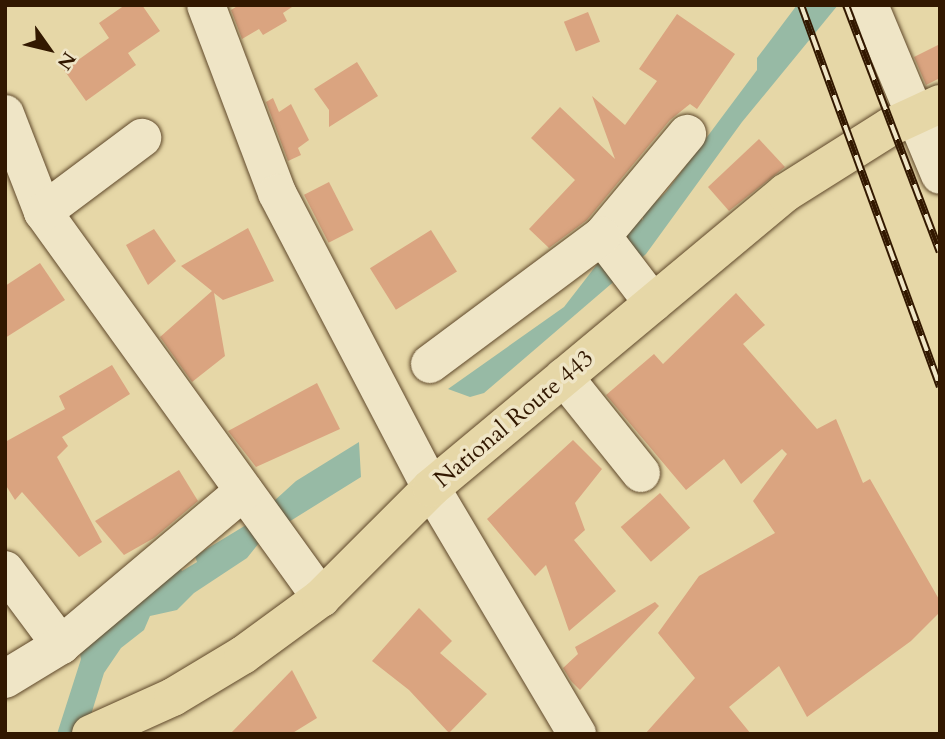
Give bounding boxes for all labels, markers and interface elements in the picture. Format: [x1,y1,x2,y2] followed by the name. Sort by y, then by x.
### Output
[14,14,84,84] north arrow
[51,47,82,75] text: N
[428,344,600,494] street label: National Route 443

